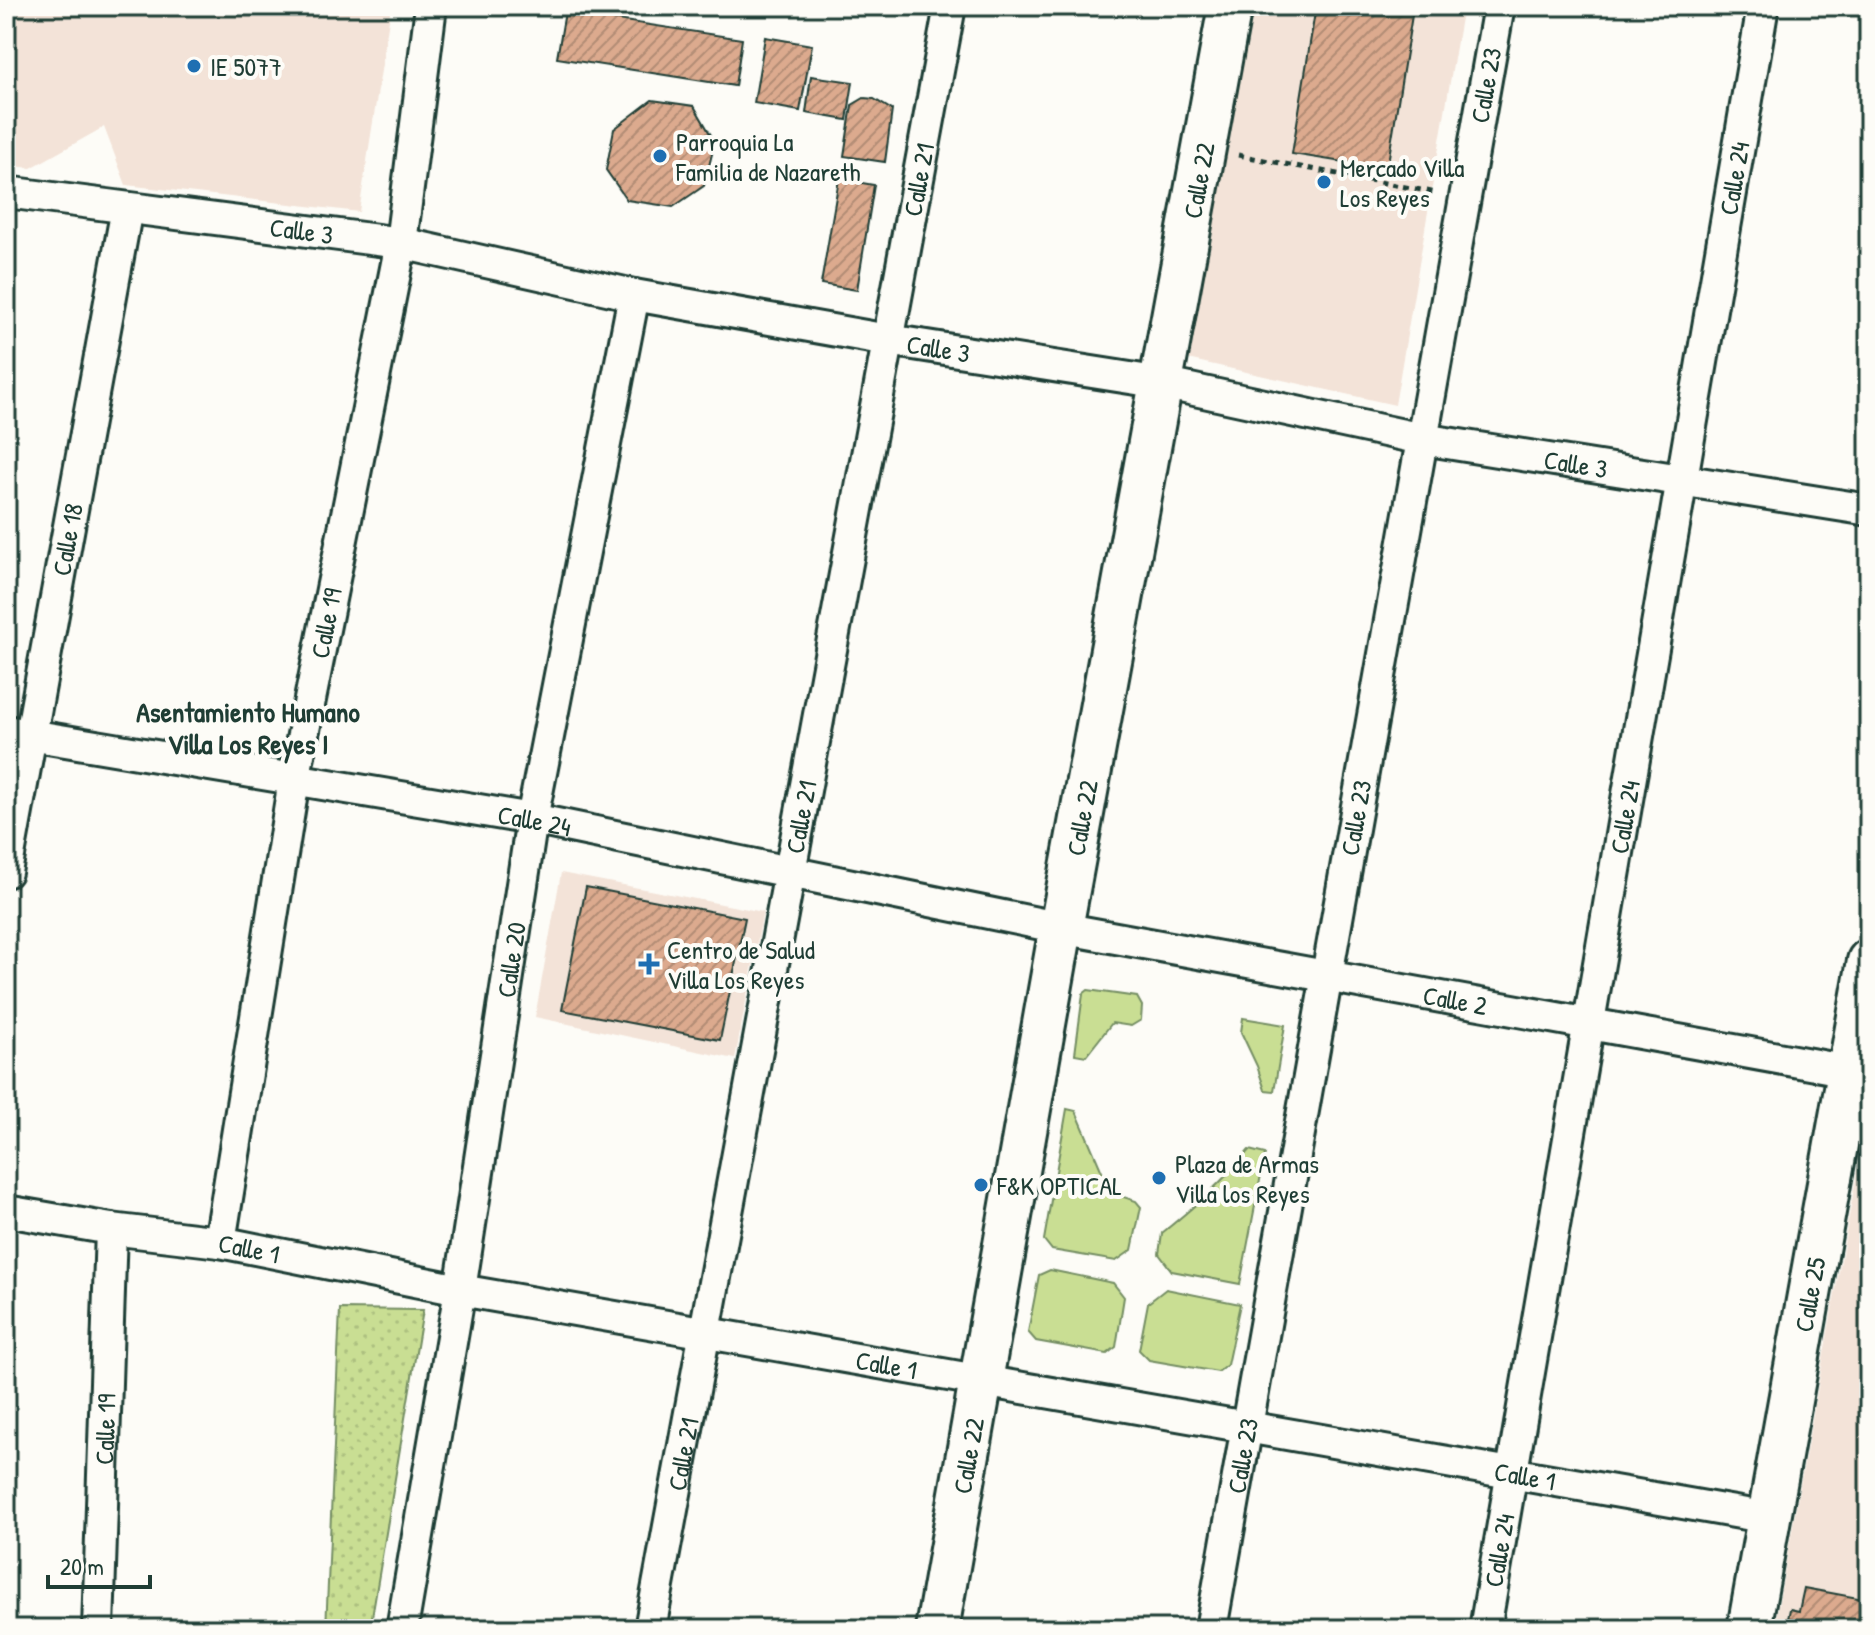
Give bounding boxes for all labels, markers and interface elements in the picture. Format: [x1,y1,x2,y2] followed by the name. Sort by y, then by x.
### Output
[1461,45,1509,126] street label: Calle 23
[210,49,282,84] place label: IE 5077
[185,57,203,75] marker: IE 5077
[675,124,860,189] place label: Parroquia La Familia de Nazareth
[1710,139,1757,218] street label: Calle 24
[894,140,942,219] street label: Calle 21
[1174,140,1222,221] street label: Calle 22
[651,147,669,165] marker: Parroquia La Familia de Nazareth
[1340,150,1465,215] place label: Mercado Villa Los Reyes
[1315,173,1333,191] marker: Mercado Villa Los Reyes
[268,209,335,252] street label: Calle 3
[904,326,973,370] street label: Calle 3
[1542,441,1610,486] street label: Calle 3
[43,501,90,578] street label: Calle 18
[301,585,349,661] street label: Calle 19
[136,693,361,764] district label: Asentamiento Humano Villa Los Reyes I
[776,777,824,856] street label: Calle 21
[1057,777,1105,858] street label: Calle 22
[1331,777,1379,858] street label: Calle 23
[1601,777,1648,856] street label: Calle 24
[495,796,574,844] street label: Calle 24
[487,920,534,1000] street label: Calle 20
[667,932,815,997] place label: Centro de Salud Villa Los Reyes
[638,953,660,975] marker: Centro de Salud Villa Los Reyes
[1420,977,1490,1022] street label: Calle 2
[1175,1146,1319,1211] place label: Plaza de Armas Villa los Reyes
[996,1168,1122,1203] place label: F&K OPTICAL
[1150,1169,1168,1187] marker: Plaza de Armas Villa los Reyes
[972,1176,990,1194] marker: F&K OPTICAL
[216,1225,283,1271] street label: Calle 1
[1785,1254,1833,1334] street label: Calle 25
[853,1342,920,1387] street label: Calle 1
[86,1393,123,1465] street label: Calle 19
[658,1415,706,1493] street label: Calle 21
[944,1415,992,1496] street label: Calle 22
[1218,1415,1266,1496] street label: Calle 23
[1492,1453,1558,1498] street label: Calle 1
[1475,1511,1522,1590] street label: Calle 24
[48,1539,150,1589] scale bar
[60,1550,104,1582] text: 20 m

